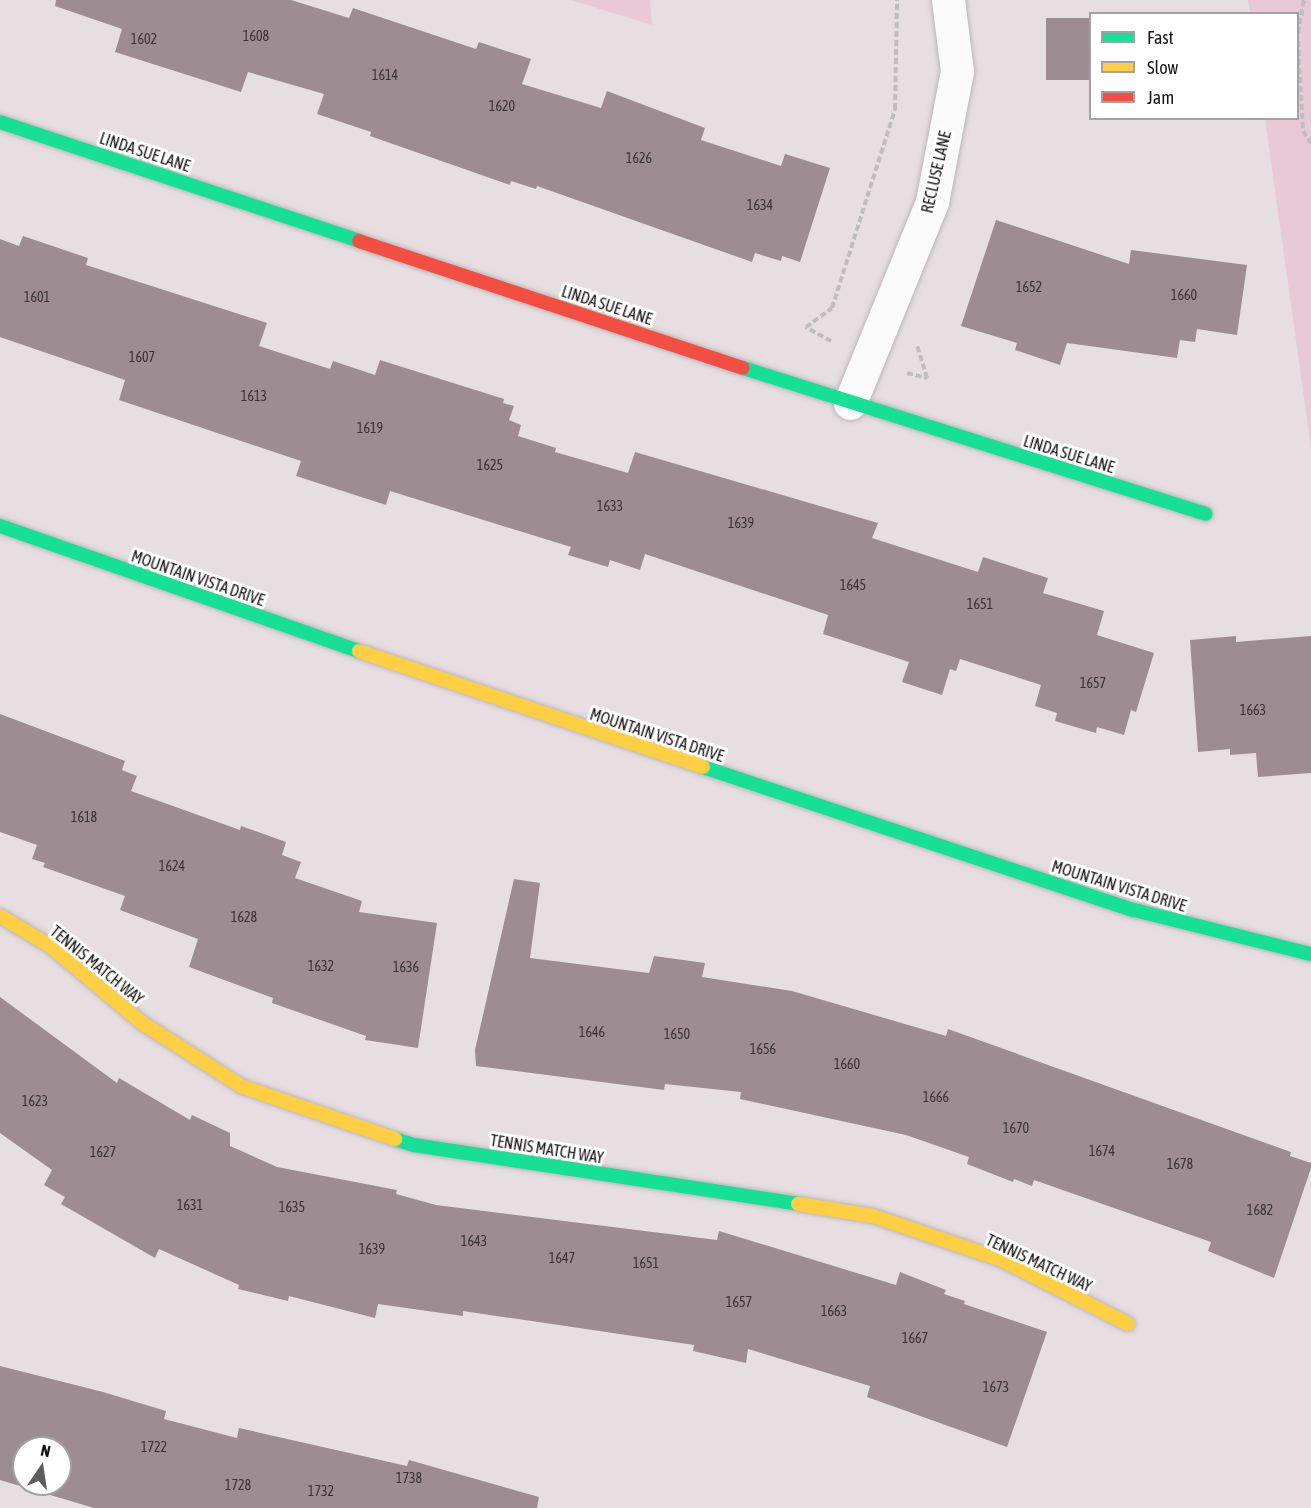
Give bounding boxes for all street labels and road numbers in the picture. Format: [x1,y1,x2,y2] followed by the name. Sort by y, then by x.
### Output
[97,128,193,176] street label: LINDA SUE LANE
[917,129,955,215] street label: RECLUSE LANE
[559,281,655,329] street label: LINDA SUE LANE
[1021,431,1117,477] street label: LINDA SUE LANE
[129,546,267,610] street label: MOUNTAIN VISTA DRIVE
[588,704,726,766] street label: MOUNTAIN VISTA DRIVE
[1049,856,1189,916] street label: MOUNTAIN VISTA DRIVE
[46,922,148,1008] street label: TENNIS MATCH WAY
[489,1131,605,1167] street label: TENNIS MATCH WAY
[983,1230,1095,1296] street label: TENNIS MATCH WAY

